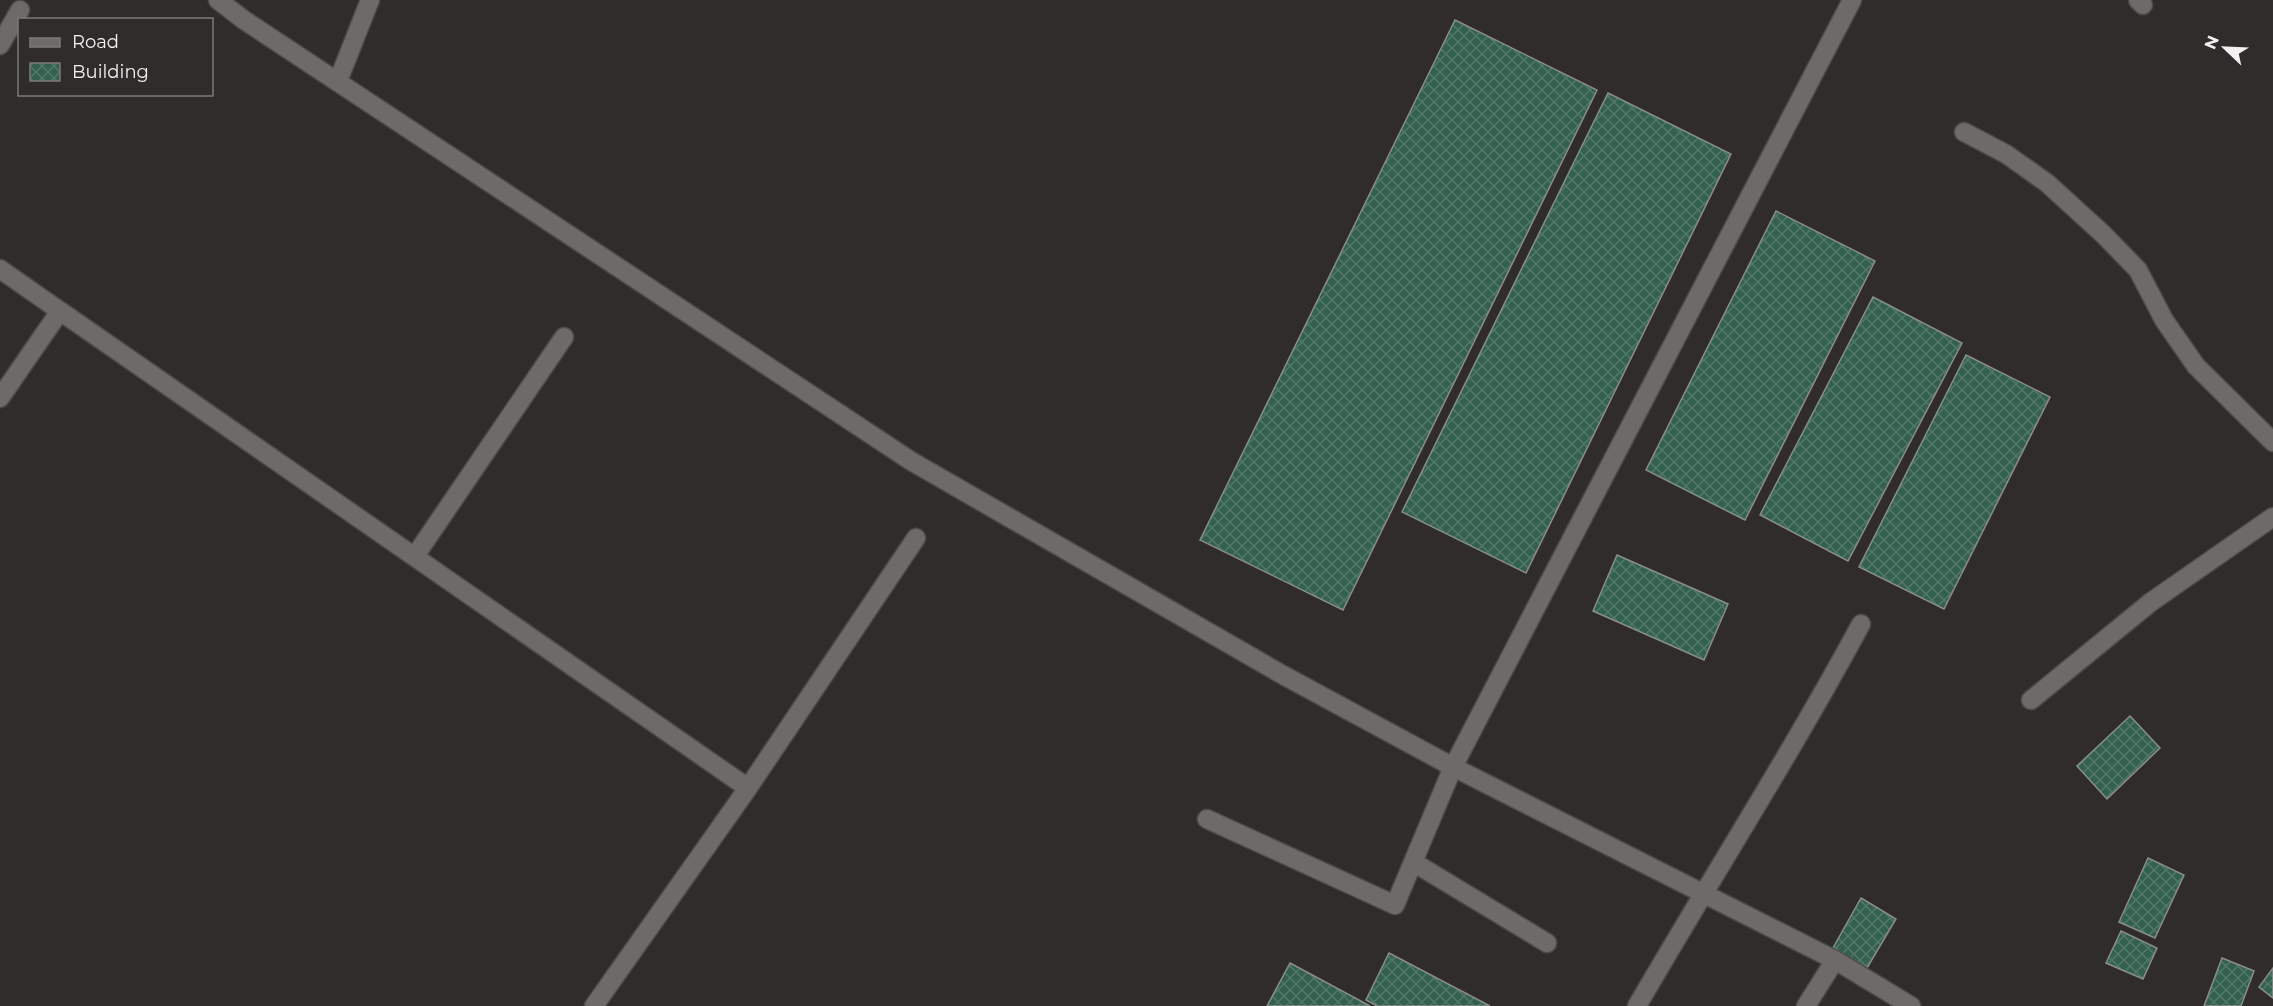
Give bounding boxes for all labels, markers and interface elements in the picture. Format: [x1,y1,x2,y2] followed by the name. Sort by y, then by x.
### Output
[18,18,213,96] legend
[2195,18,2255,78] north arrow
[72,31,119,53] text: Road
[2200,33,2223,52] text: N
[72,61,149,83] text: Building

